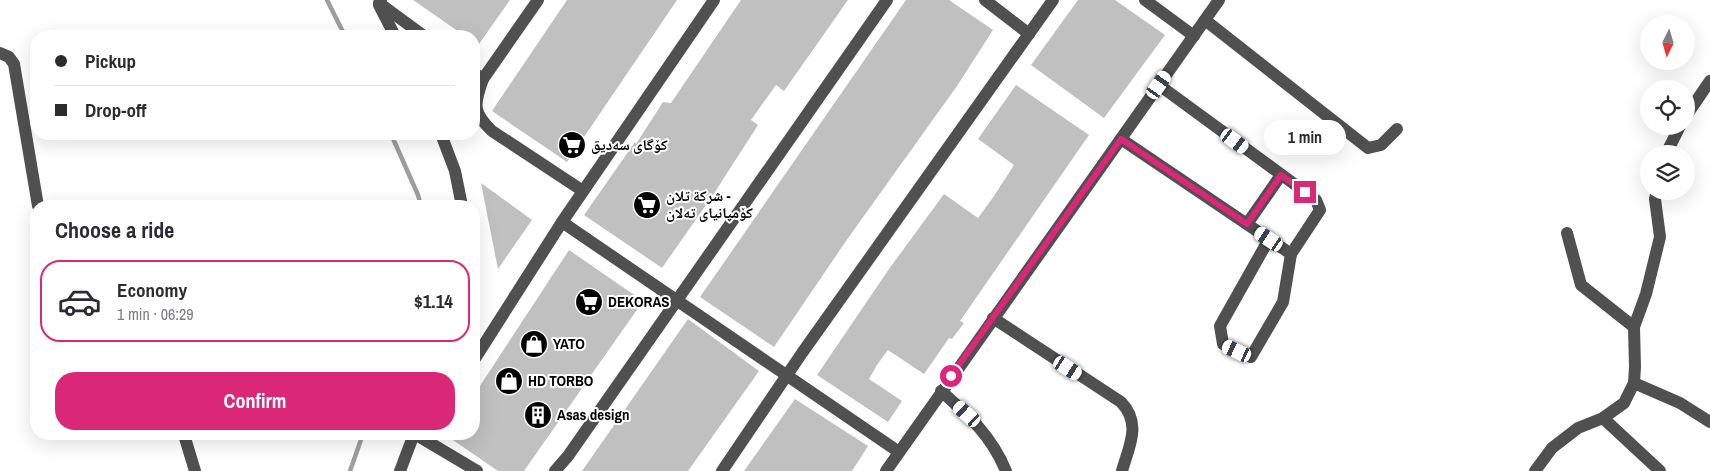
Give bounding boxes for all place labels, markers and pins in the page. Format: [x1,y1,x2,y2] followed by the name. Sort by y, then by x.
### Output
[557,130,587,160] supermarket icon: کۆگای سەدیق
[591,134,668,155] place label: کۆگای سەدیق
[666,185,753,223] place label: شركة تلان - کۆمپانیای تەلان
[632,190,662,220] supermarket icon: شركة تلان - کۆمپانیای تەلان
[574,287,604,317] supermarket icon: DEKORAS
[608,291,670,312] place label: DEKORAS
[519,329,549,359] shop icon: YATO
[553,333,585,354] place label: YATO
[494,366,524,396] shop icon: HD TORBO
[528,370,594,391] place label: HD TORBO
[523,400,553,430] building icon: Asas design
[557,404,629,425] place label: Asas design

